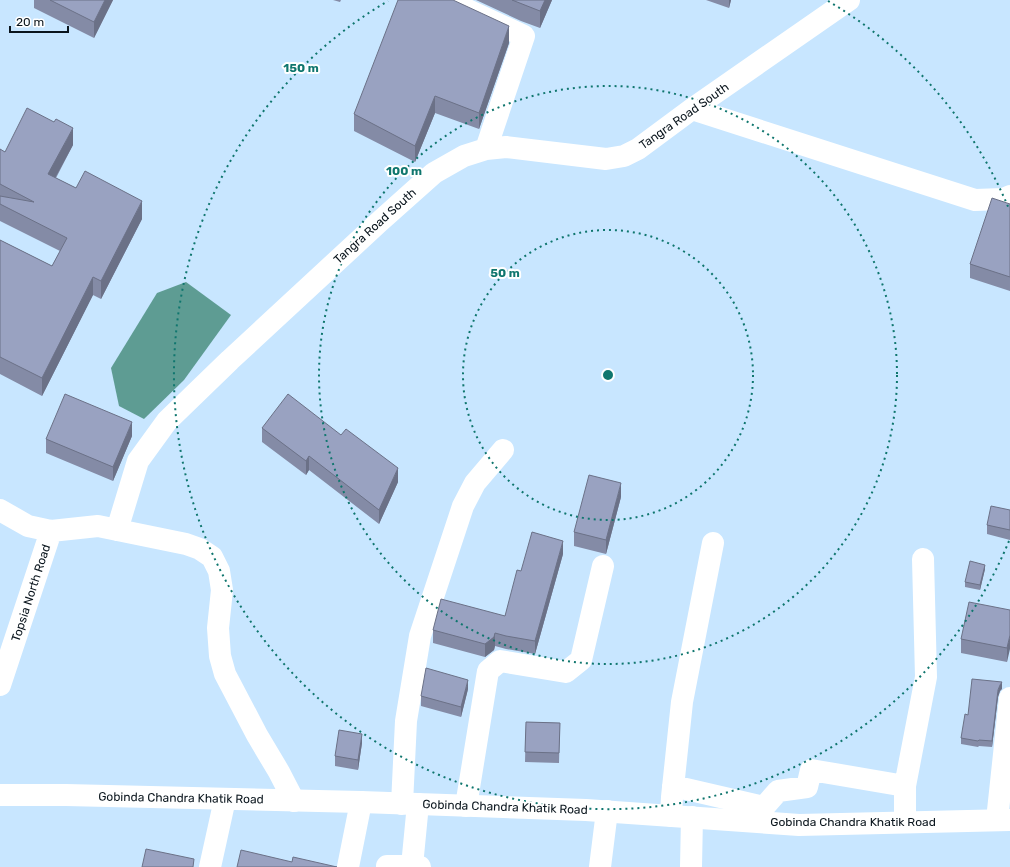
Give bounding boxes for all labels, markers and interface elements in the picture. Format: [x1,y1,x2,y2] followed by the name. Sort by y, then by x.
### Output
[10,8,68,34] scale bar
[16,15,44,29] text: 20 m
[283,61,319,75] text: 150 m
[637,80,731,152] street label: Tangra Road South
[386,164,422,178] text: 100 m
[331,185,419,267] street label: Tangra Road South
[490,266,520,280] text: 50 m
[601,368,615,382] centre of rings
[9,543,53,643] street label: Topsia North Road
[98,790,264,806] street label: Gobinda Chandra Khatik Road
[422,797,588,817] street label: Gobinda Chandra Khatik Road
[770,815,936,829] street label: Gobinda Chandra Khatik Road

